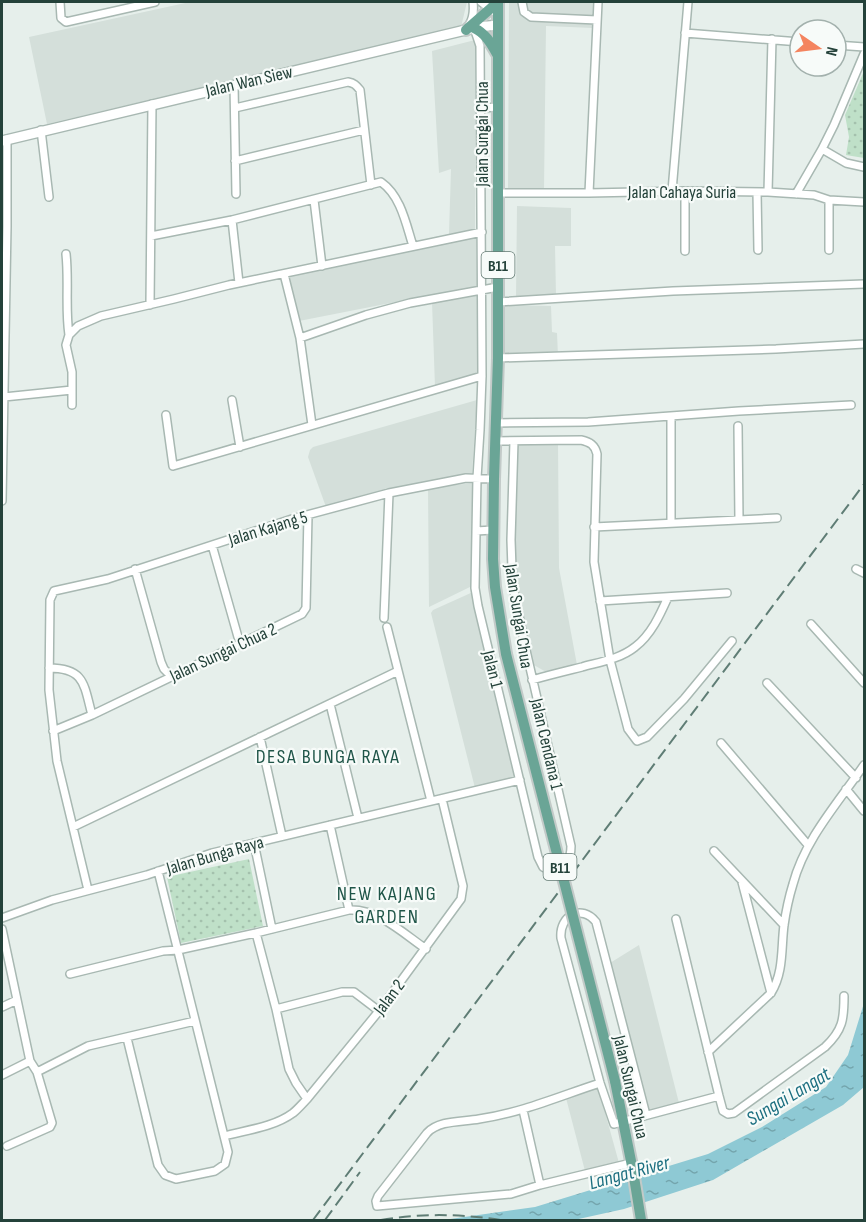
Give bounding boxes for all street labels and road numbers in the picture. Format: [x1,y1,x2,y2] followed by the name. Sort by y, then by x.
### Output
[203,61,295,102] street label: Jalan Wan Siew
[472,81,493,188] street label: Jalan Sungai Chua
[627,182,736,203] street label: Jalan Cahaya Suria
[482,252,514,278] road number: B11
[225,507,310,551] street label: Jalan Kajang 5
[500,561,537,670] street label: Jalan Sungai Chua
[165,618,280,687] street label: Jalan Sungai Chua 2
[478,647,507,691] street label: Jalan 1
[526,695,567,793] street label: Jalan Cendana 1
[163,832,266,880] street label: Jalan Bunga Raya
[544,854,576,880] road number: B11
[369,975,409,1020] street label: Jalan 2
[608,1032,653,1141] street label: Jalan Sungai Chua

